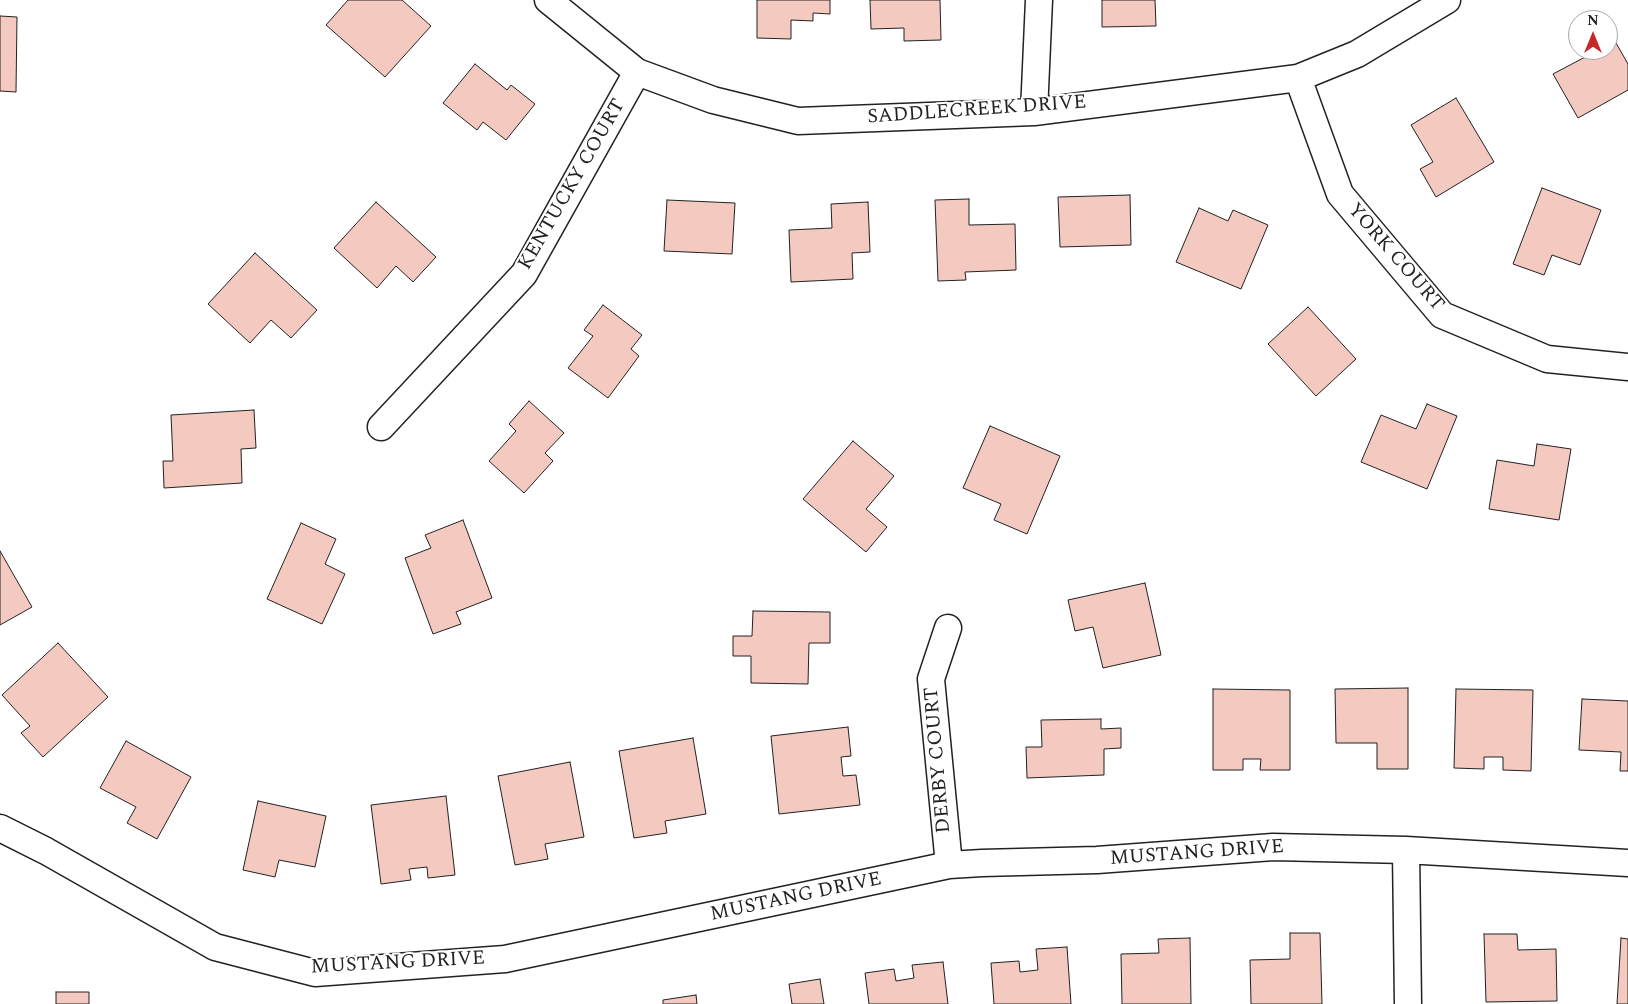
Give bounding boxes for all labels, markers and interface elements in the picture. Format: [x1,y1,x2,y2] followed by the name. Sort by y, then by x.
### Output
[1568,10,1618,60] north arrow
[1587,10,1599,31] text: N
[867,91,1087,131] street label: SADDLECREEK DRIVE
[514,95,632,275] street label: KENTUCKY COURT
[1342,199,1448,317] street label: YORK COURT
[921,686,957,834] street label: DERBY COURT
[1109,836,1285,872] street label: MUSTANG DRIVE
[708,868,884,928] street label: MUSTANG DRIVE
[310,947,486,981] street label: MUSTANG DRIVE

